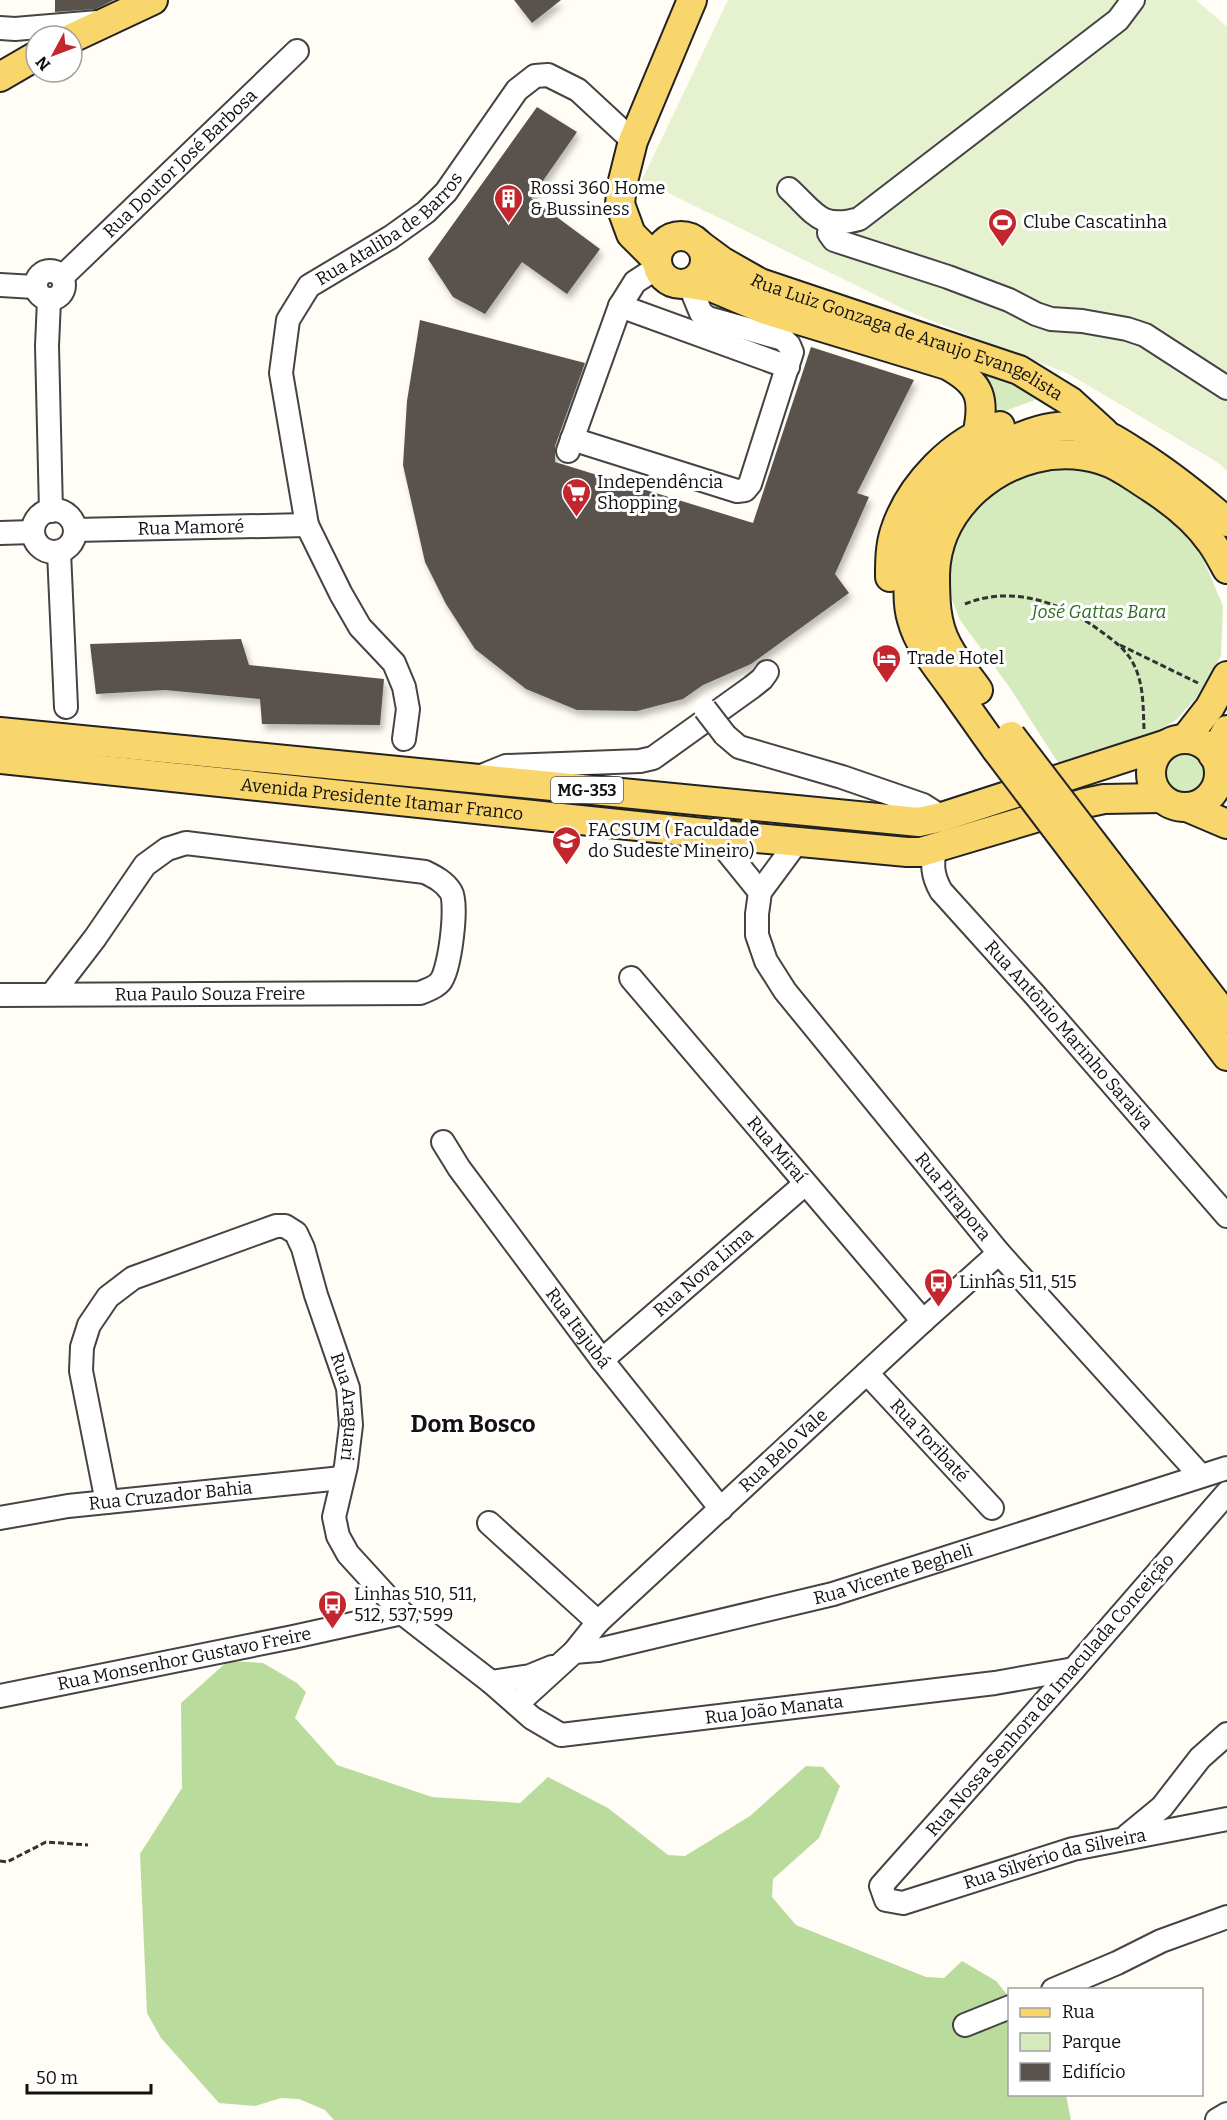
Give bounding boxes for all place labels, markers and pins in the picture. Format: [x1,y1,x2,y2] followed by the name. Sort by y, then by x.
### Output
[530,177,665,220] place label: Rossi 360 Home & Bussiness
[493,182,525,224] building icon: Rossi 360 Home & Bussiness
[986,206,1018,248] sports icon: Clube Cascatinha
[1023,211,1167,233] place label: Clube Cascatinha
[597,471,723,514] place label: Independência Shopping
[560,476,592,518] supermarket icon: Independência Shopping
[870,642,902,684] hotel icon: Trade Hotel
[907,647,1004,669] place label: Trade Hotel
[588,819,759,862] place label: FACSUM ( Faculdade do Sudeste Mineiro)
[551,824,583,866] school or university icon: FACSUM ( Faculdade do Sudeste Mineiro)
[922,1266,954,1308] bus stop icon: Linhas 511, 515
[959,1271,1077,1293] place label: Linhas 511, 515
[354,1583,477,1626] place label: Linhas 510, 511, 512, 537, 599
[317,1588,349,1630] bus stop icon: Linhas 510, 511, 512, 537, 599

